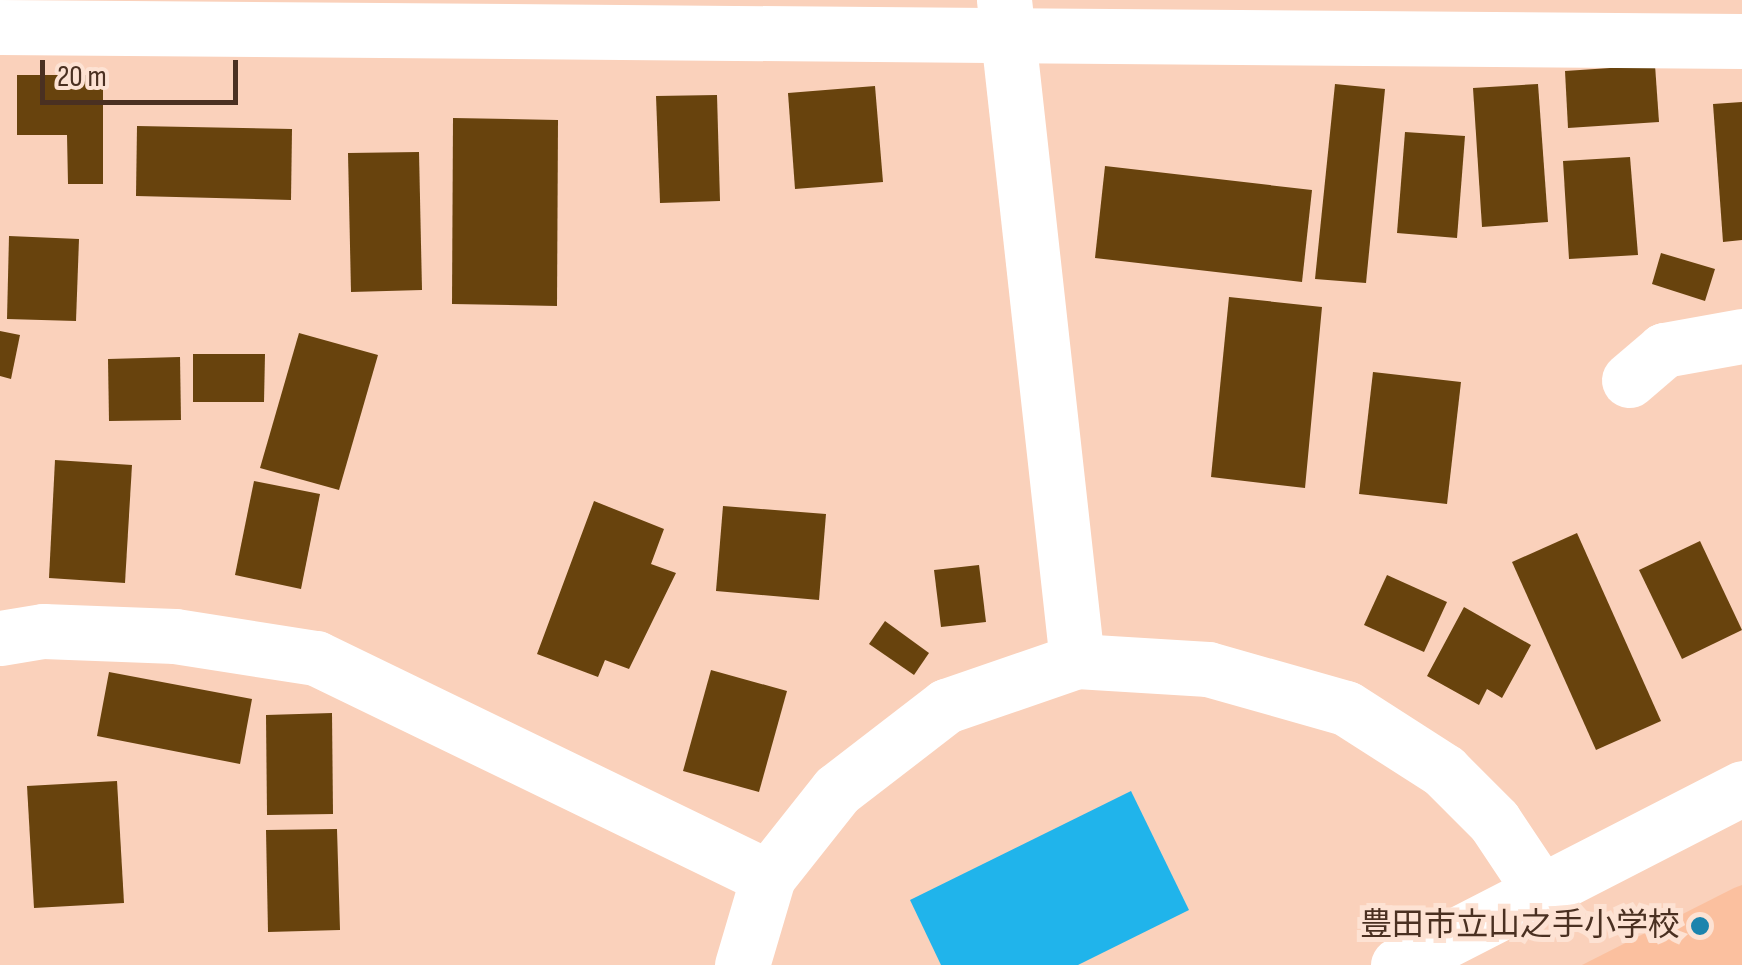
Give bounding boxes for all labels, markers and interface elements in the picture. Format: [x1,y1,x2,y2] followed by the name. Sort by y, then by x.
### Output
[45,40,242,102] scale bar
[57,59,107,95] text: 20 m
[1360,907,1680,945] place label: 豊田市立山之手小学校
[1689,915,1711,937] marker: 豊田市立山之手小学校

